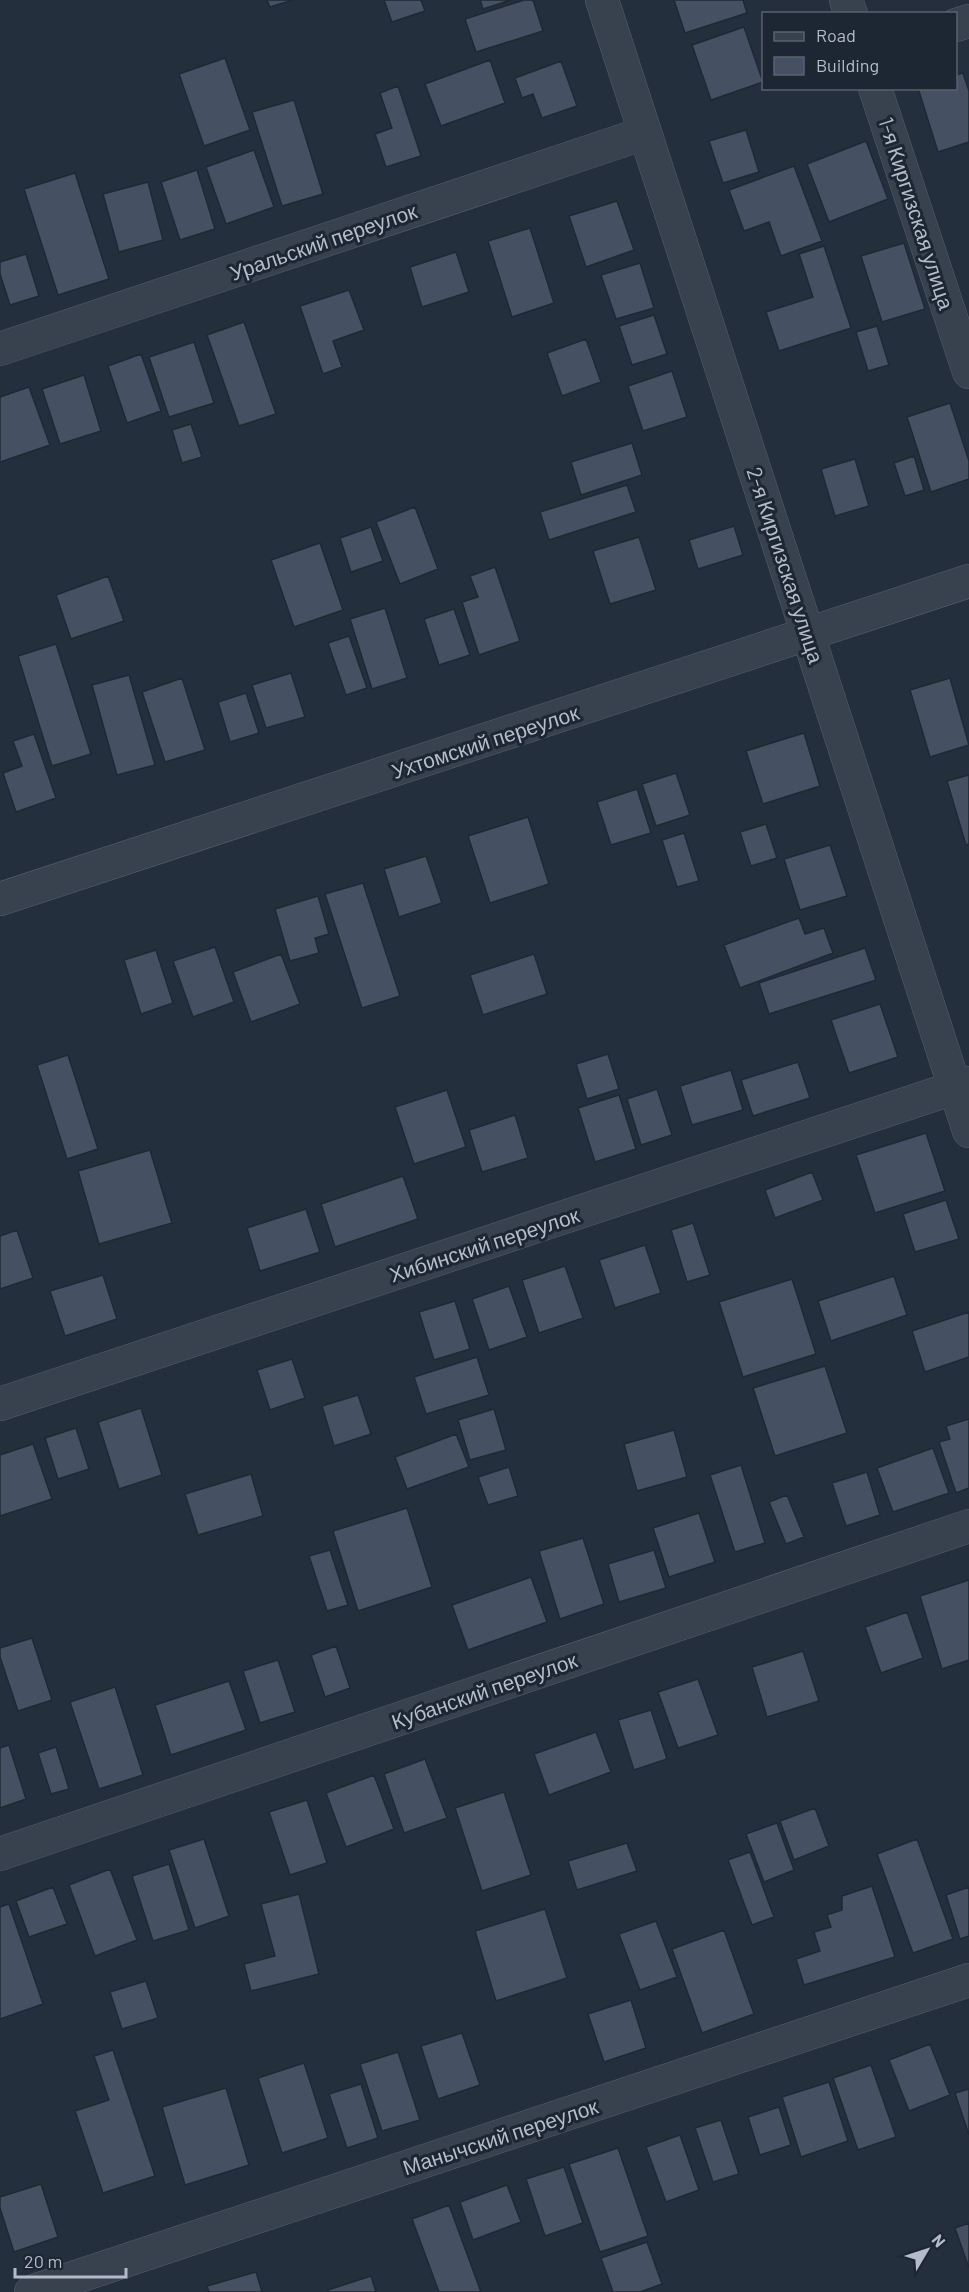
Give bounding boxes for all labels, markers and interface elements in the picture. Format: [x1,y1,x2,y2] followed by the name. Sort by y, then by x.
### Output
[762,12,957,90] legend
[816,24,856,46] text: Road
[816,54,879,76] text: Building
[874,114,960,313] street label: 1-я Киргизская улица
[226,197,420,285] street label: Уральский переулок
[742,464,830,666] street label: 2-я Киргизская улица
[388,699,582,783] street label: Ухтомский переулок
[386,1201,583,1286] street label: Хибинский переулок
[388,1646,581,1734] street label: Кубанский переулок
[399,2092,602,2179] street label: Манычский переулок
[897,2220,957,2280] north arrow
[928,2230,950,2250] text: N
[15,2241,126,2279] scale bar
[24,2250,62,2272] text: 20 m

